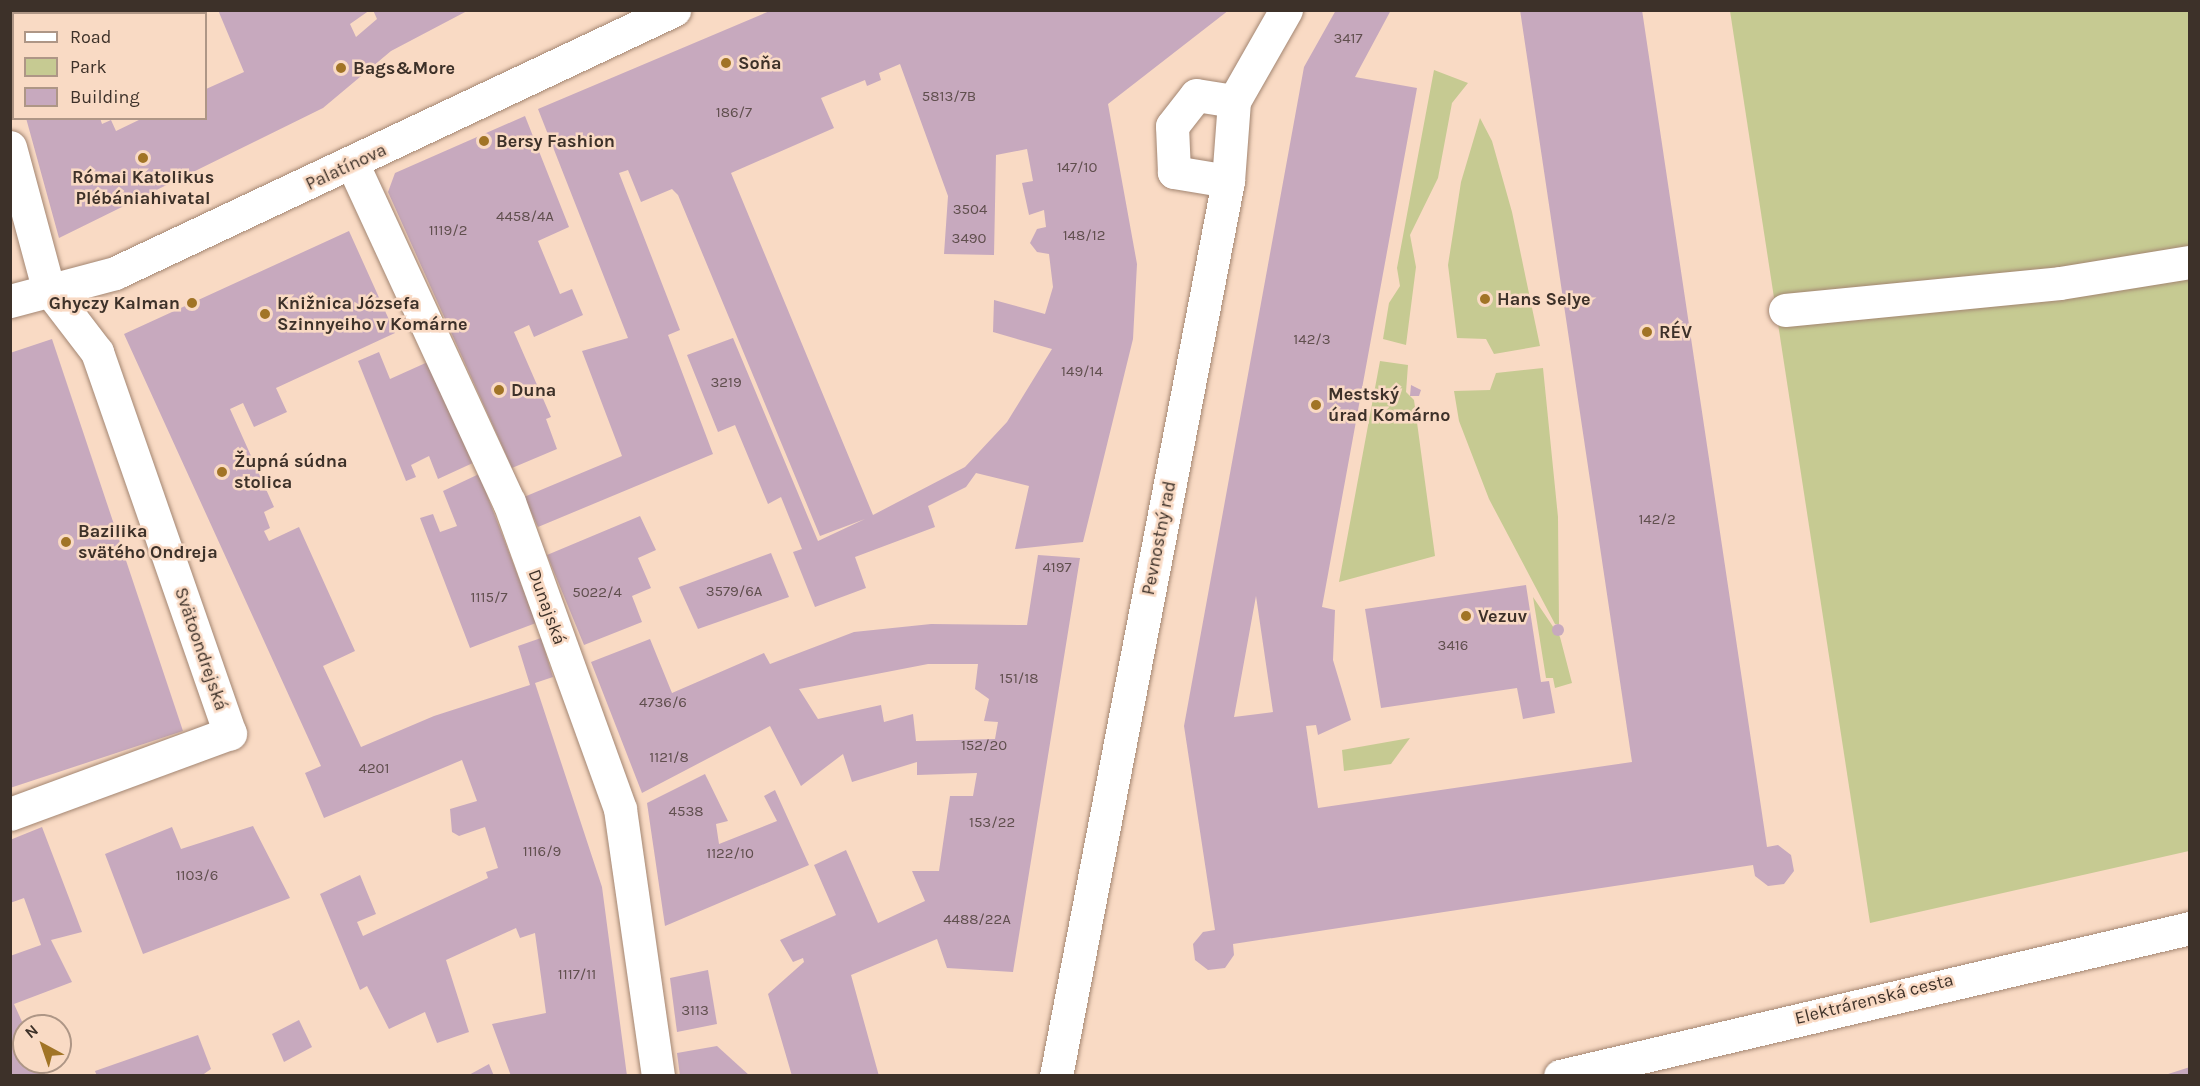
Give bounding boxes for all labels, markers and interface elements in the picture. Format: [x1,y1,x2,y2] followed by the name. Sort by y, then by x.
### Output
[12,12,207,120] legend
[70,26,111,48] text: Road
[1333,30,1363,48] house number: 3417
[738,52,781,74] place label: Soňa
[70,56,107,78] text: Park
[719,56,733,70] marker: Soňa
[353,57,455,79] place label: Bags&More
[334,61,348,75] marker: Bags&More
[70,86,140,108] text: Building
[922,88,976,106] house number: 5813/7B
[716,104,752,122] house number: 186/7
[496,130,615,152] place label: Bersy Fashion
[477,134,491,148] marker: Bersy Fashion
[302,139,390,195] street label: Palatínova
[136,151,150,165] marker: Római Katolikus Plébániahivatal
[1057,159,1097,177] house number: 147/10
[72,167,214,210] place label: Római Katolikus Plébániahivatal
[953,201,987,219] house number: 3504
[496,208,554,226] house number: 4458/4A
[429,222,467,240] house number: 1119/2
[1063,227,1105,245] house number: 148/12
[952,230,986,248] house number: 3490
[1497,288,1591,310] place label: Hans Selye
[49,292,180,314] place label: Ghyczy Kalman
[1478,292,1492,306] marker: Hans Selye
[277,293,467,336] place label: Knižnica Józsefa Szinnyeiho v Komárne
[185,296,199,310] marker: Ghyczy Kalman
[258,307,272,321] marker: Knižnica Józsefa Szinnyeiho v Komárne
[1659,321,1692,343] place label: RÉV
[1640,325,1654,339] marker: RÉV
[1293,331,1331,349] house number: 142/3
[1061,363,1103,381] house number: 149/14
[710,374,742,392] house number: 3219
[511,379,556,401] place label: Duna
[492,383,506,397] marker: Duna
[1328,384,1451,426] place label: Mestský úrad Komárno
[1309,398,1323,412] marker: Mestský úrad Komárno
[234,451,347,494] place label: Župná súdna stolica
[215,465,229,479] marker: Župná súdna stolica
[1137,479,1181,597] street label: Pevnostný rad
[1638,511,1676,529] house number: 142/2
[78,521,218,564] place label: Bazilika svätého Ondreja
[59,535,73,549] marker: Bazilika svätého Ondreja
[1042,559,1072,577] house number: 4197
[523,566,571,648] street label: Dunajská
[706,583,762,601] house number: 3579/6A
[572,584,622,602] house number: 5022/4
[170,585,232,713] street label: Svätoondrejská
[471,589,507,607] house number: 1115/7
[1478,605,1527,627] place label: Vezuv
[1459,609,1473,623] marker: Vezuv
[1438,637,1468,655] house number: 3416
[999,670,1039,688] house number: 151/18
[639,694,687,712] house number: 4736/6
[961,737,1007,755] house number: 152/20
[649,749,689,767] house number: 1121/8
[359,760,389,778] house number: 4201
[669,803,703,821] house number: 4538
[969,814,1015,832] house number: 153/22
[523,843,561,861] house number: 1116/9
[706,845,754,863] house number: 1122/10
[176,867,218,885] house number: 1103/6
[943,911,1011,929] house number: 4488/22A
[558,966,596,984] house number: 1117/11
[1792,969,1956,1029] street label: Elektrárenská cesta
[681,1002,709,1020] house number: 3113
[12,1014,72,1074] north arrow
[21,1020,42,1042] text: N

